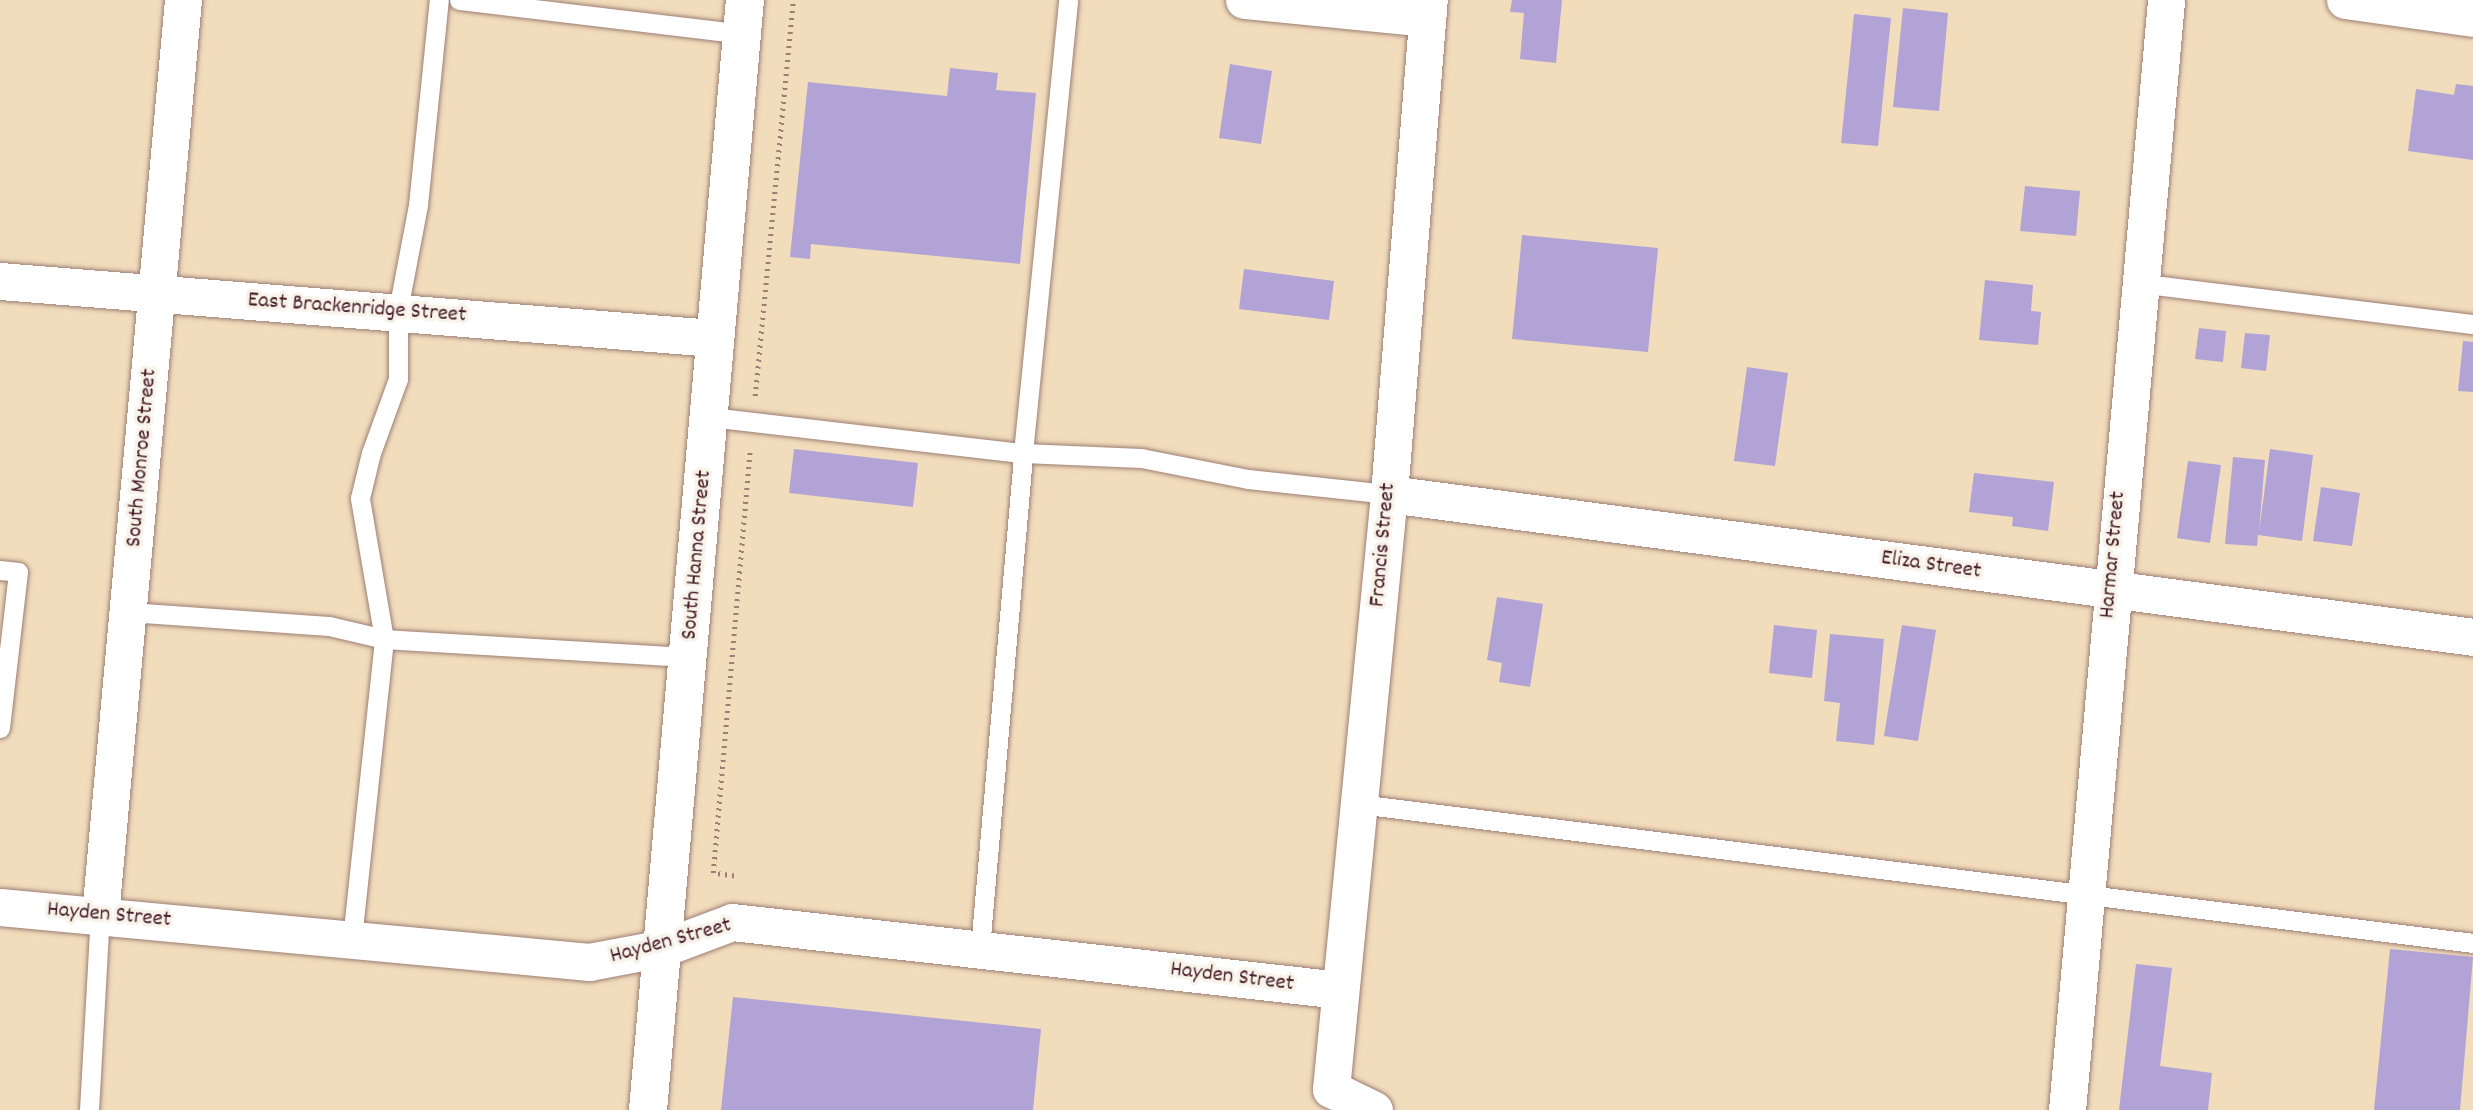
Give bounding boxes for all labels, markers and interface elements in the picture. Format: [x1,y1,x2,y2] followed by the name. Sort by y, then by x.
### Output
[247,288,467,330] street label: East Brackenridge Street
[121,368,165,548] street label: South Monroe Street
[677,469,719,641] street label: South Hanna Street
[1365,482,1403,608] street label: Francis Street
[2095,490,2133,620] street label: Harmar Street
[1879,545,1983,587] street label: Eliza Street
[46,897,172,935] street label: Hayden Street
[607,913,735,971] street label: Hayden Street
[1168,957,1296,999] street label: Hayden Street

